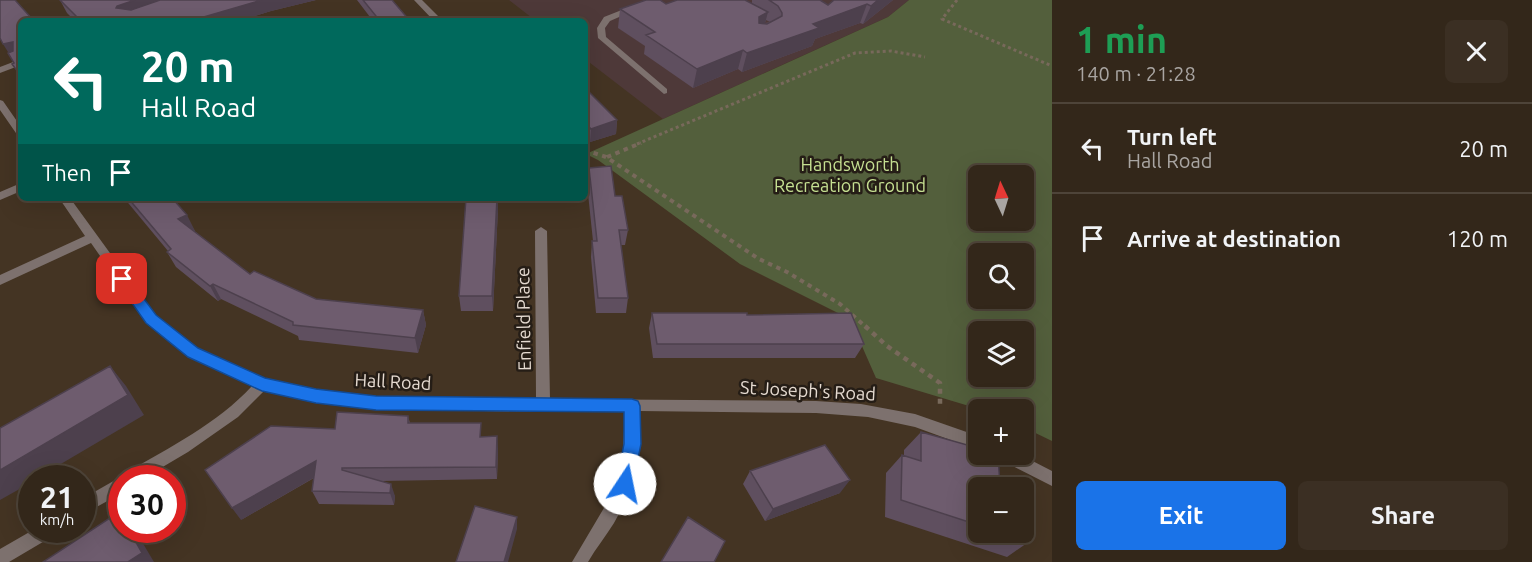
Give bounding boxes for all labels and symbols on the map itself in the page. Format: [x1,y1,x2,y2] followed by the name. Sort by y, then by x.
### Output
[774,154,926,195] park label: Handsworth Recreation Ground
[968,165,1034,231] north arrow
[96,253,147,304] pin
[512,267,534,371] street label: Enfield Place
[354,369,432,393] street label: Hall Road
[740,376,876,404] street label: St Joseph's Road
[593,452,657,516] position arrow
[108,465,186,543] speed limit sign: 30

